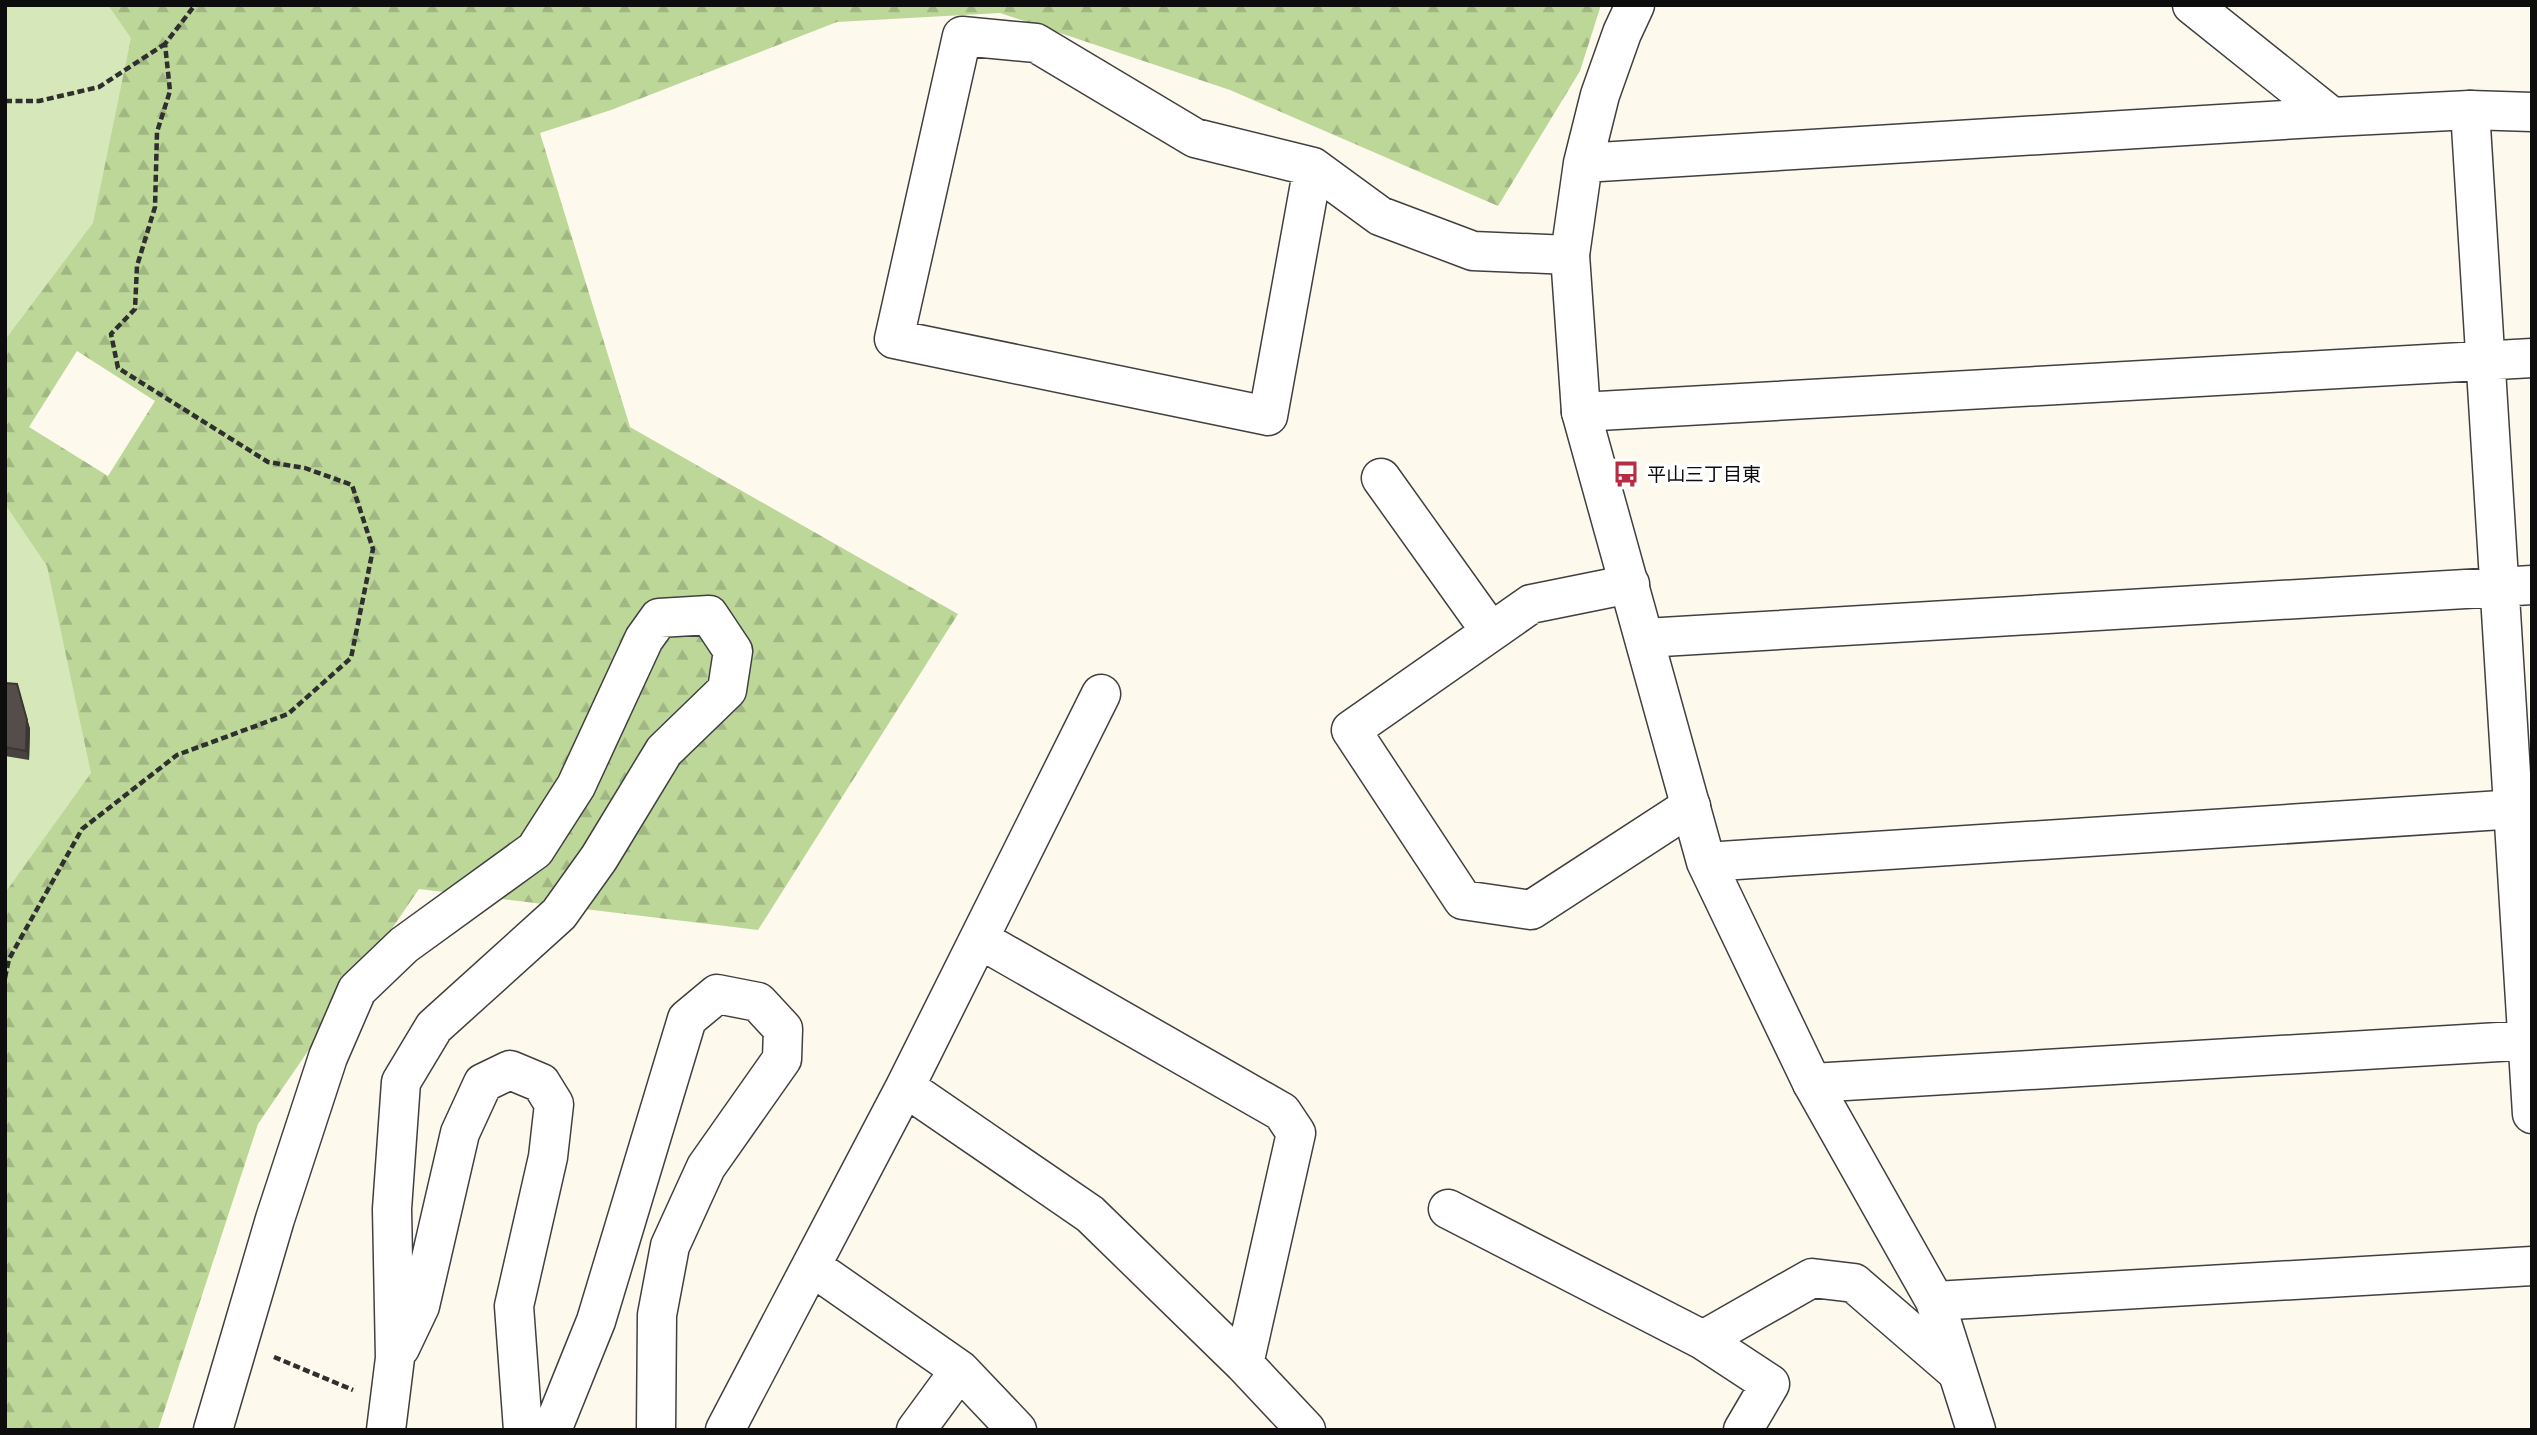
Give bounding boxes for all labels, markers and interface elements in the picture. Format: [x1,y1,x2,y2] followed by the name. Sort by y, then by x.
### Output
[1611,459,1641,489] bus stop icon: 平山三丁目東
[1647,462,1761,486] place label: 平山三丁目東

